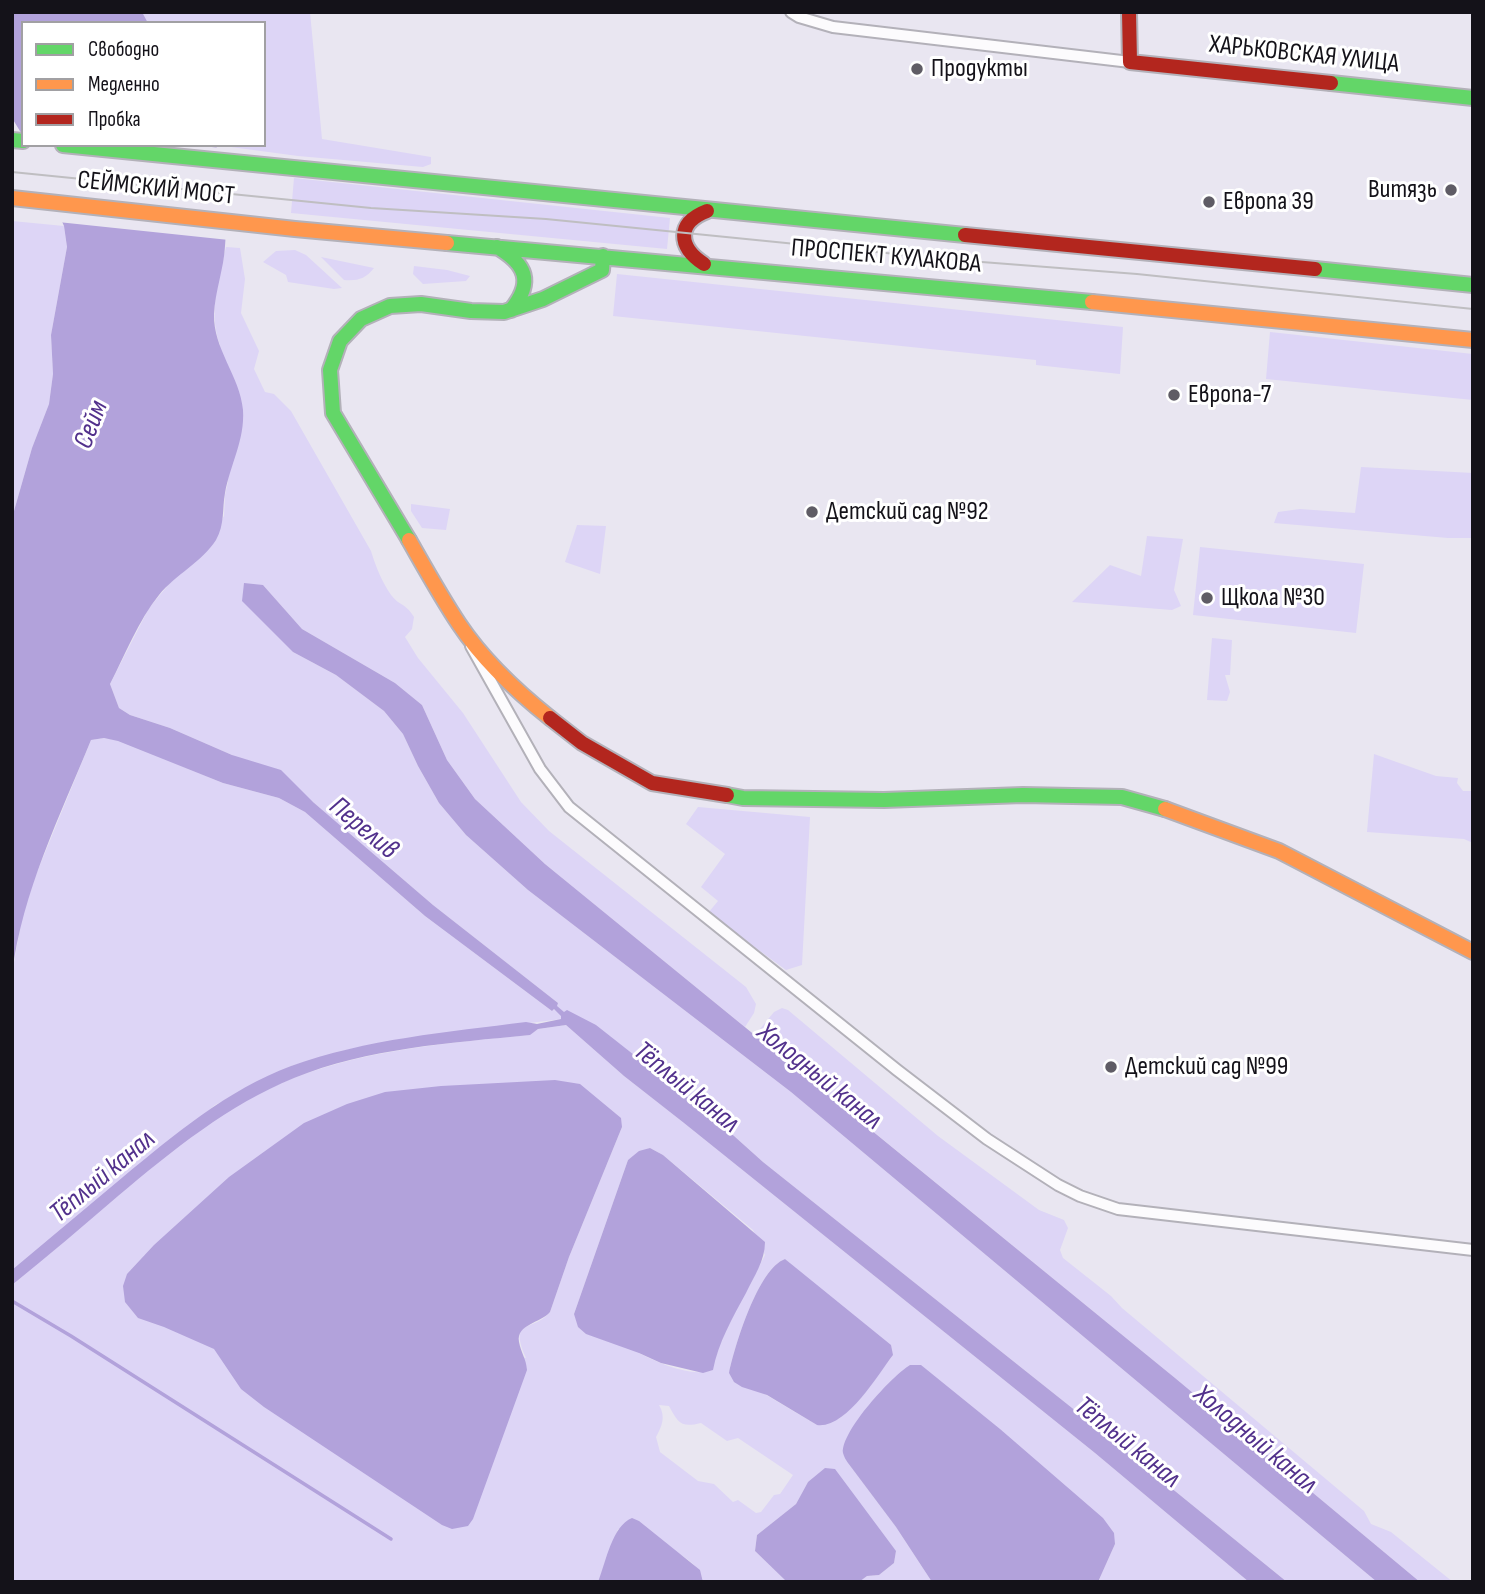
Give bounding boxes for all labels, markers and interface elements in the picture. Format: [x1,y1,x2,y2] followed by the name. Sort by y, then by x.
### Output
[21,21,266,147] legend
[1208,30,1400,80] street label: ХАРЬКОВСКАЯ УЛИЦА
[88,37,159,62] text: Свободно
[931,53,1028,85] place label: Продукты
[909,61,925,77] marker: Продукты
[88,72,160,97] text: Медленно
[88,107,141,132] text: Пробка
[76,165,236,213] street label: СЕЙМСКИЙ МОСТ
[1368,174,1437,206] place label: Витязь
[1443,182,1459,198] marker: Витязь
[1223,186,1314,218] place label: Европа 39
[1201,194,1217,210] marker: Европа 39
[790,233,982,281] street label: ПРОСПЕКТ КУЛАКОВА
[1188,379,1271,411] place label: Европа-7
[1166,387,1182,403] marker: Европа-7
[68,396,116,454] water label: Сейм
[826,496,988,528] place label: Детский сад №92
[804,504,820,520] marker: Детский сад №92
[1221,582,1325,614] place label: Щкола №30
[1199,590,1215,606] marker: Щкола №30
[322,791,404,867] water label: Перелив
[749,1016,889,1138] water label: Холодный канал
[626,1035,746,1141] water label: Тёплый канал
[1125,1051,1288,1083] place label: Детский сад №99
[1103,1059,1119,1075] marker: Детский сад №99
[44,1123,162,1231] water label: Тёплый канал
[1186,1378,1324,1502] water label: Холодный канал
[1067,1390,1187,1496] water label: Тёплый канал

